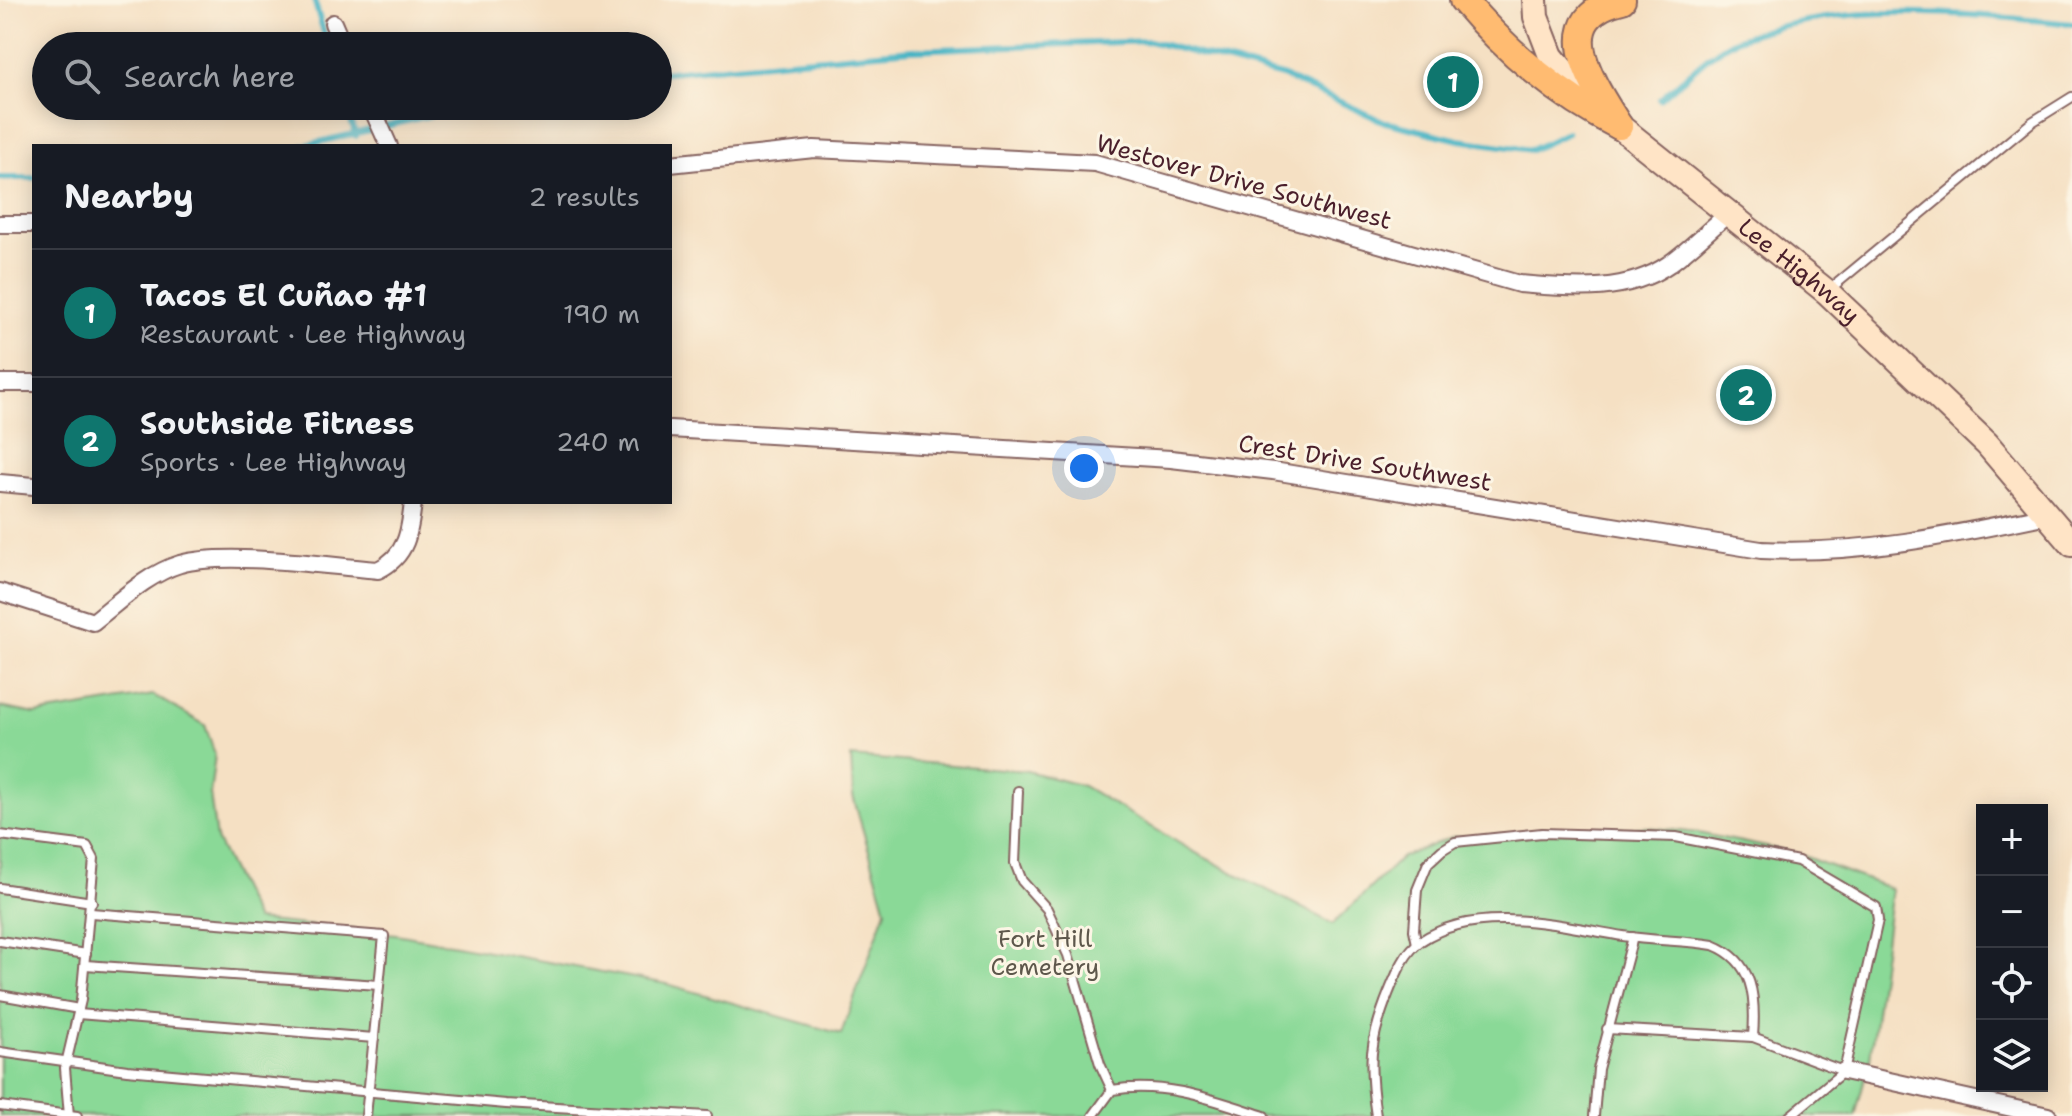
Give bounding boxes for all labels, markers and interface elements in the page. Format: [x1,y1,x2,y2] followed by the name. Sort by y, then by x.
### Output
[32,32,672,120] search box
[1427,52,1479,112] pin: 1
[60,54,104,98] icon: search
[124,56,295,97] text: Search here
[1093,127,1395,237] street label: Westover Drive Southwest
[64,173,194,219] text: Nearby
[528,179,640,214] text: 2 results
[1731,211,1867,331] street label: Lee Highway
[140,275,427,316] text: Tacos El Cuñao #1
[84,296,96,331] text: 1
[563,296,640,331] text: 190 m
[140,316,466,351] text: Restaurant · Lee Highway
[1720,365,1772,425] pin: 2
[140,403,414,444] text: Southside Fitness
[81,424,99,459] text: 2
[556,424,640,459] text: 240 m
[1236,427,1494,499] street label: Crest Drive Southwest
[140,444,407,479] text: Sports · Lee Highway
[1064,448,1104,488] your location
[1976,804,2048,1092] map controls
[1976,804,2048,876] button: +
[1976,876,2048,948] button: −
[991,923,1099,983] park label: Fort Hill Cemetery
[1976,948,2048,1020] button: locate
[1976,1020,2048,1092] button: layers

